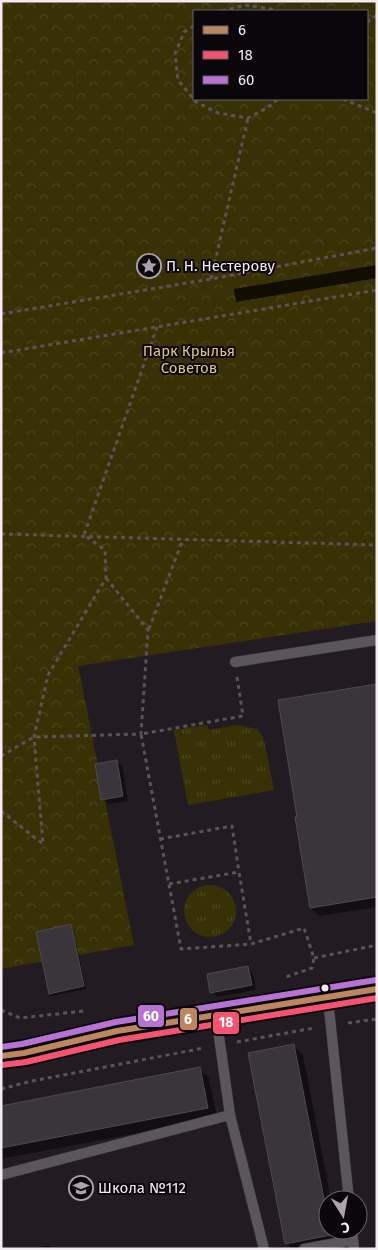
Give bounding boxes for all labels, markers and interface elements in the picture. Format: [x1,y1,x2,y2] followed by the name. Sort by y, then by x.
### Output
[193,10,368,100] legend
[238,21,246,39] text: 6
[238,46,253,64] text: 18
[238,71,254,89] text: 60
[136,253,162,279] place icon: П. Н. Нестерову
[166,257,276,275] place label: П. Н. Нестерову
[143,342,235,377] park label: Парк Крылья Советов
[320,983,330,993] unlabelled marker
[137,1004,165,1028] line badge: 60
[179,1007,198,1031] line badge: 6
[143,1008,159,1025] text: 60
[184,1011,192,1028] text: 6
[212,1011,240,1035] line badge: 18
[219,1014,233,1031] text: 18
[68,1175,94,1201] school or university icon: Школа №112
[98,1179,186,1197] place label: Школа №112
[318,1190,368,1240] north arrow
[340,1218,351,1236] text: С

